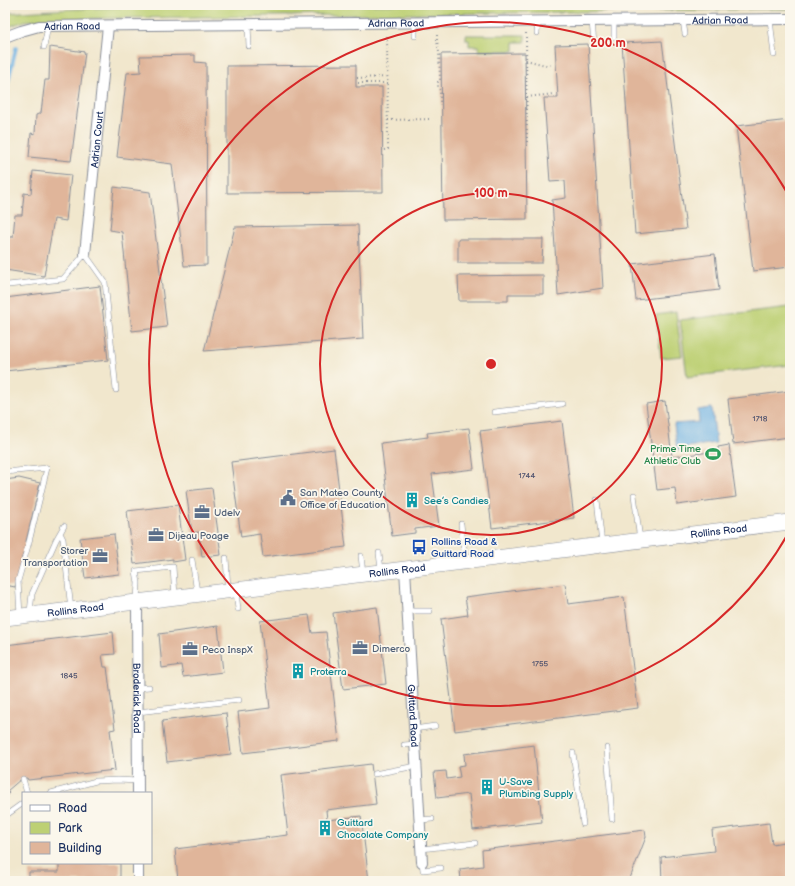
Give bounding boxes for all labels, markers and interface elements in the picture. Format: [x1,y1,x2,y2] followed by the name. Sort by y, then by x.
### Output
[692,14,748,27] street label: Adrian Road
[368,17,424,30] street label: Adrian Road
[44,20,100,33] street label: Adrian Road
[590,36,626,51] text: 200 m
[89,111,106,169] street label: Adrian Court
[474,186,508,201] text: 100 m
[484,357,498,371] centre of rings
[753,414,768,423] house number: 1718
[644,443,701,467] place label: Prime Time Athletic Club
[704,445,722,463] sports icon: Prime Time Athletic Club
[519,471,536,480] house number: 1744
[300,487,386,511] place label: San Mateo County Office of Education
[279,489,297,507] public building icon: San Mateo County Office of Education
[403,491,421,509] building icon: See’s Candies
[424,495,489,507] place label: See’s Candies
[193,503,211,521] office icon: Udelv
[214,507,240,519] place label: Udelv
[690,522,748,541] street label: Rollins Road
[147,526,165,544] office icon: Dijeau Poage
[168,530,229,542] place label: Dijeau Poage
[431,536,498,560] place label: Rollins Road & Guittard Road
[410,538,428,556] bus stop icon: Rollins Road & Guittard Road
[22,545,88,569] place label: Storer Transportation
[91,547,109,565] office icon: Storer Transportation
[368,562,427,580] street label: Rollins Road
[47,601,105,620] street label: Rollins Road
[351,639,369,657] office icon: Dimerco
[181,640,199,658] office icon: Peco InspX
[372,643,411,655] place label: Dimerco
[202,644,253,656] place label: Peco InspX
[532,659,549,668] house number: 1755
[289,662,307,680] building icon: Proterra
[130,663,143,734] street label: Broderick Road
[310,666,347,678] place label: Proterra
[60,671,78,680] house number: 1845
[405,684,420,748] street label: Guittard Road
[499,776,574,800] place label: U-Save Plumbing Supply
[478,778,496,796] building icon: U-Save Plumbing Supply
[22,792,152,864] legend
[58,801,87,816] text: Road
[337,817,429,841] place label: Guittard Chocolate Company
[316,819,334,837] building icon: Guittard Chocolate Company
[58,821,82,836] text: Park
[58,841,102,856] text: Building

